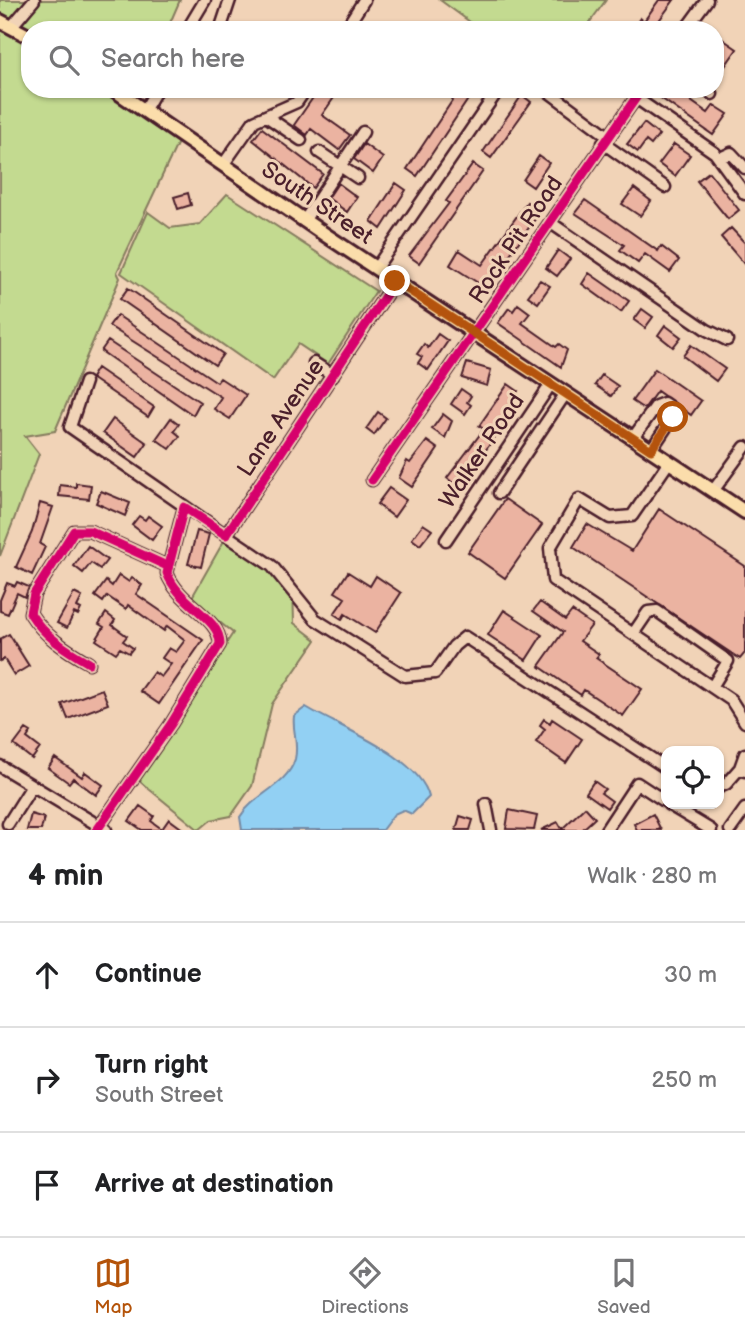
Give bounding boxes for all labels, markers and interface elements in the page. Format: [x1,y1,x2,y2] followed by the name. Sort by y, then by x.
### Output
[21,21,724,98] search box
[45,41,83,79] icon: search
[101,44,245,75] text: Search here
[256,156,378,250] street label: South Street
[463,171,569,309] street label: Rock Pit Road
[379,265,410,296] route end
[231,354,331,482] street label: Lane Avenue
[433,388,531,514] street label: Walker Road
[657,401,688,432] route start
[661,746,724,809] map controls
[661,746,724,809] button: locate
[28,858,103,894] text: 4 min
[587,862,717,890] text: Walk · 280 m
[28,956,66,994] icon: ahead
[95,959,202,990] text: Continue
[664,961,717,989] text: 30 m
[95,1050,208,1081] text: Turn right
[28,1061,66,1099] icon: right
[651,1066,717,1094] text: 250 m
[95,1081,223,1109] text: South Street
[28,1166,66,1204] icon: arrive
[95,1169,334,1200] text: Arrive at destination
[94,1254,133,1319] tab: Map
[321,1254,409,1319] tab: Directions
[597,1254,651,1319] tab: Saved

